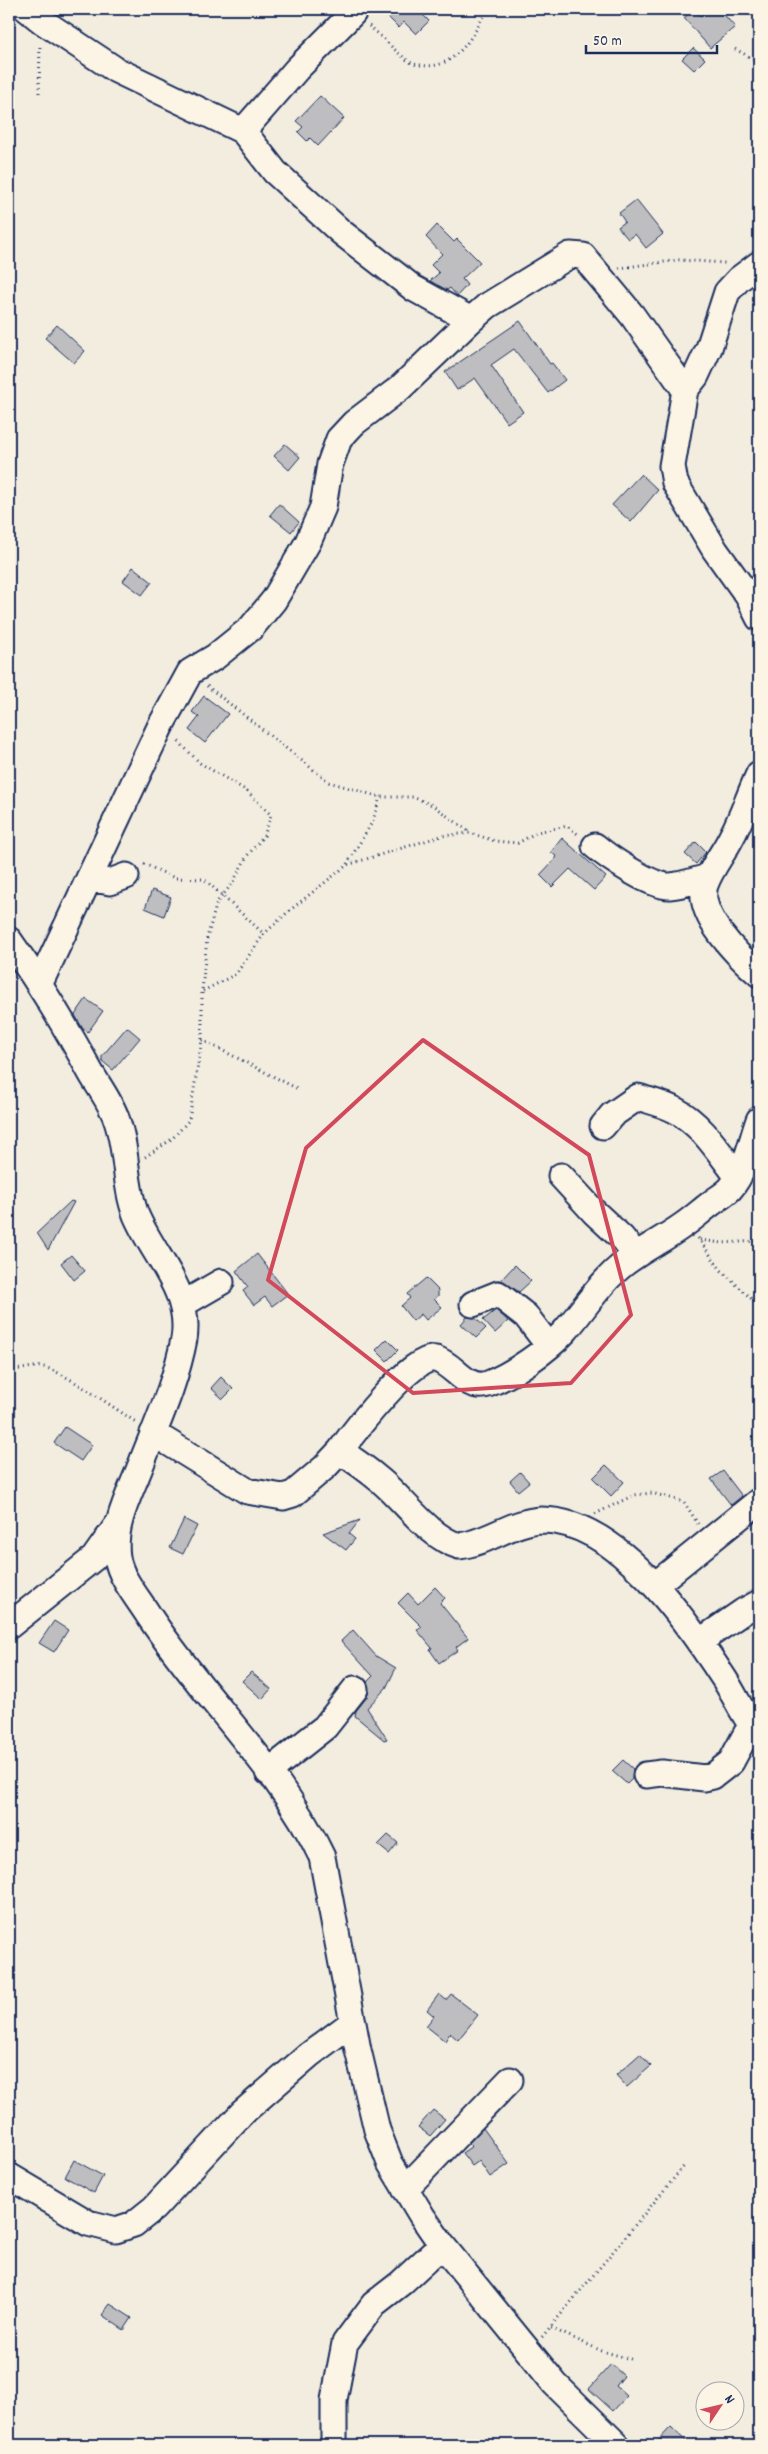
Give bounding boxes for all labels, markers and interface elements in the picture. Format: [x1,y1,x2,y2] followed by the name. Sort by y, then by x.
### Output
[586,22,717,54] scale bar
[593,31,622,53] text: 50 m
[696,2382,746,2432] north arrow
[719,2391,739,2408] text: N

